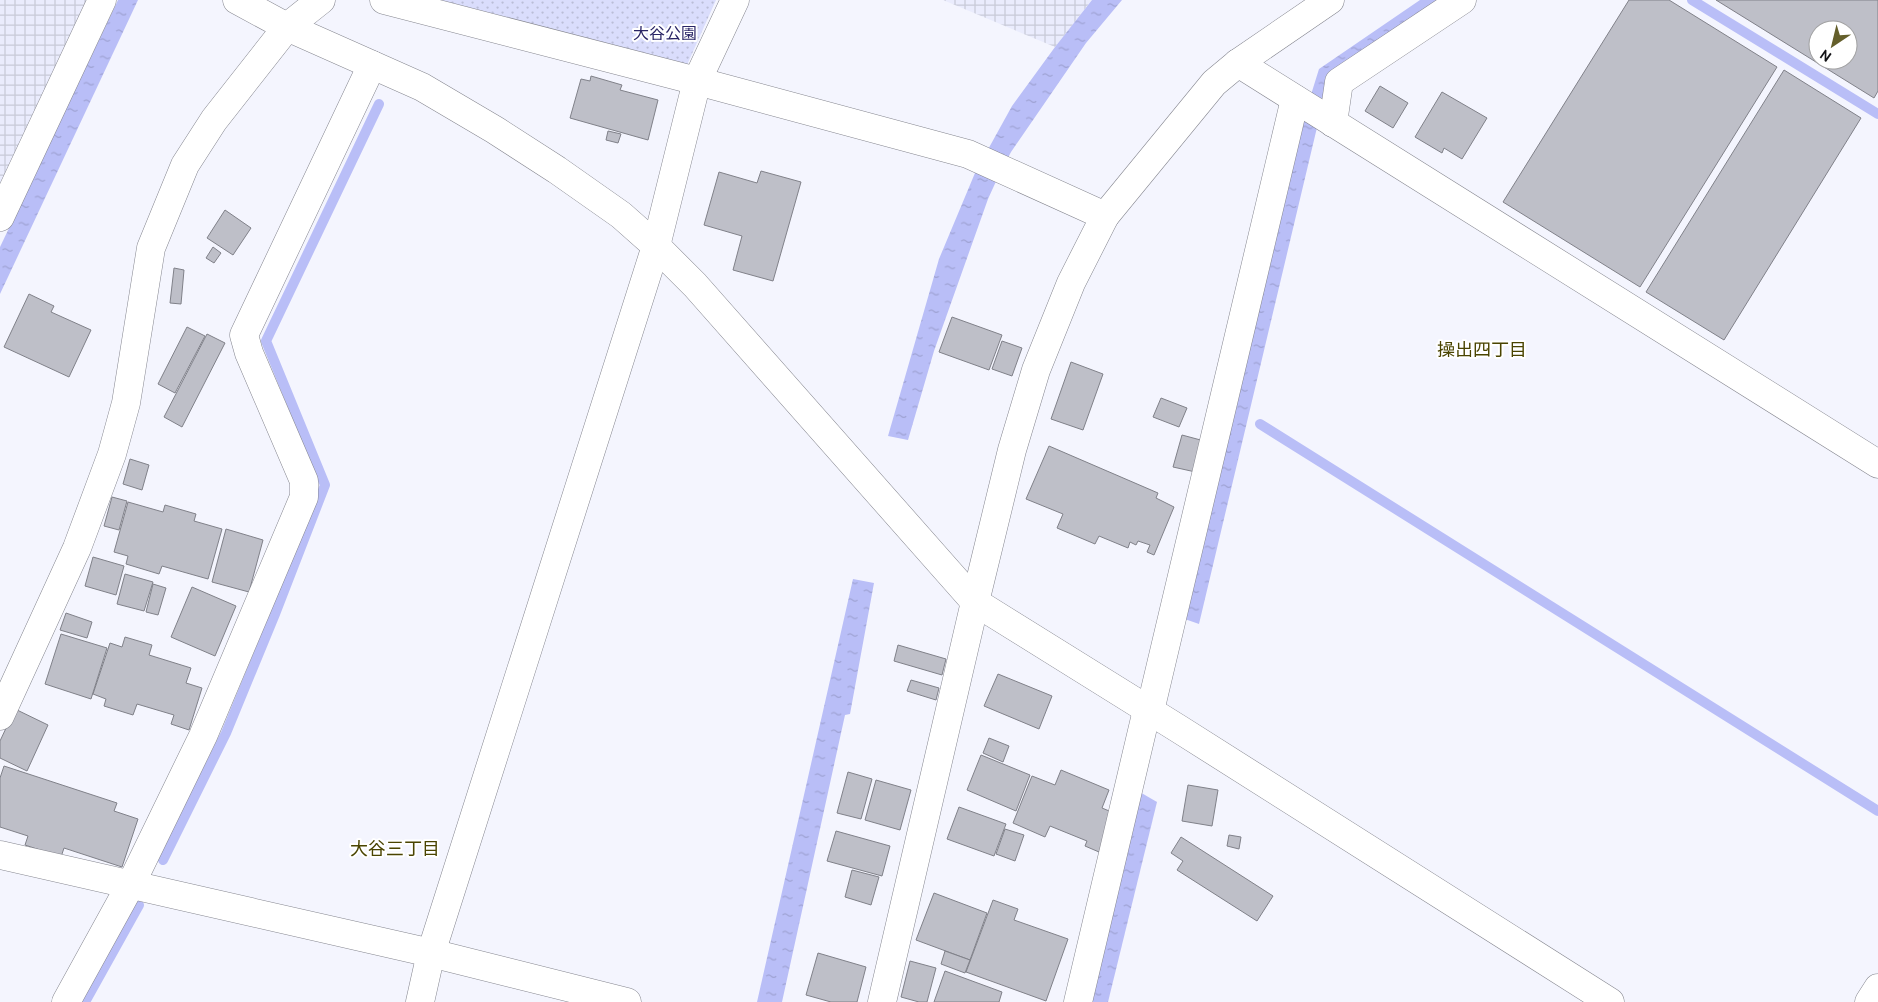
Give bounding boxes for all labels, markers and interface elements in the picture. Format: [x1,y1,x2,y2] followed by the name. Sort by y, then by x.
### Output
[1808,20,1858,70] north arrow
[633,24,697,43] park label: 大谷公園
[1816,45,1835,66] text: N
[1437,339,1527,361] district label: 操出四丁目
[350,838,440,860] district label: 大谷三丁目

